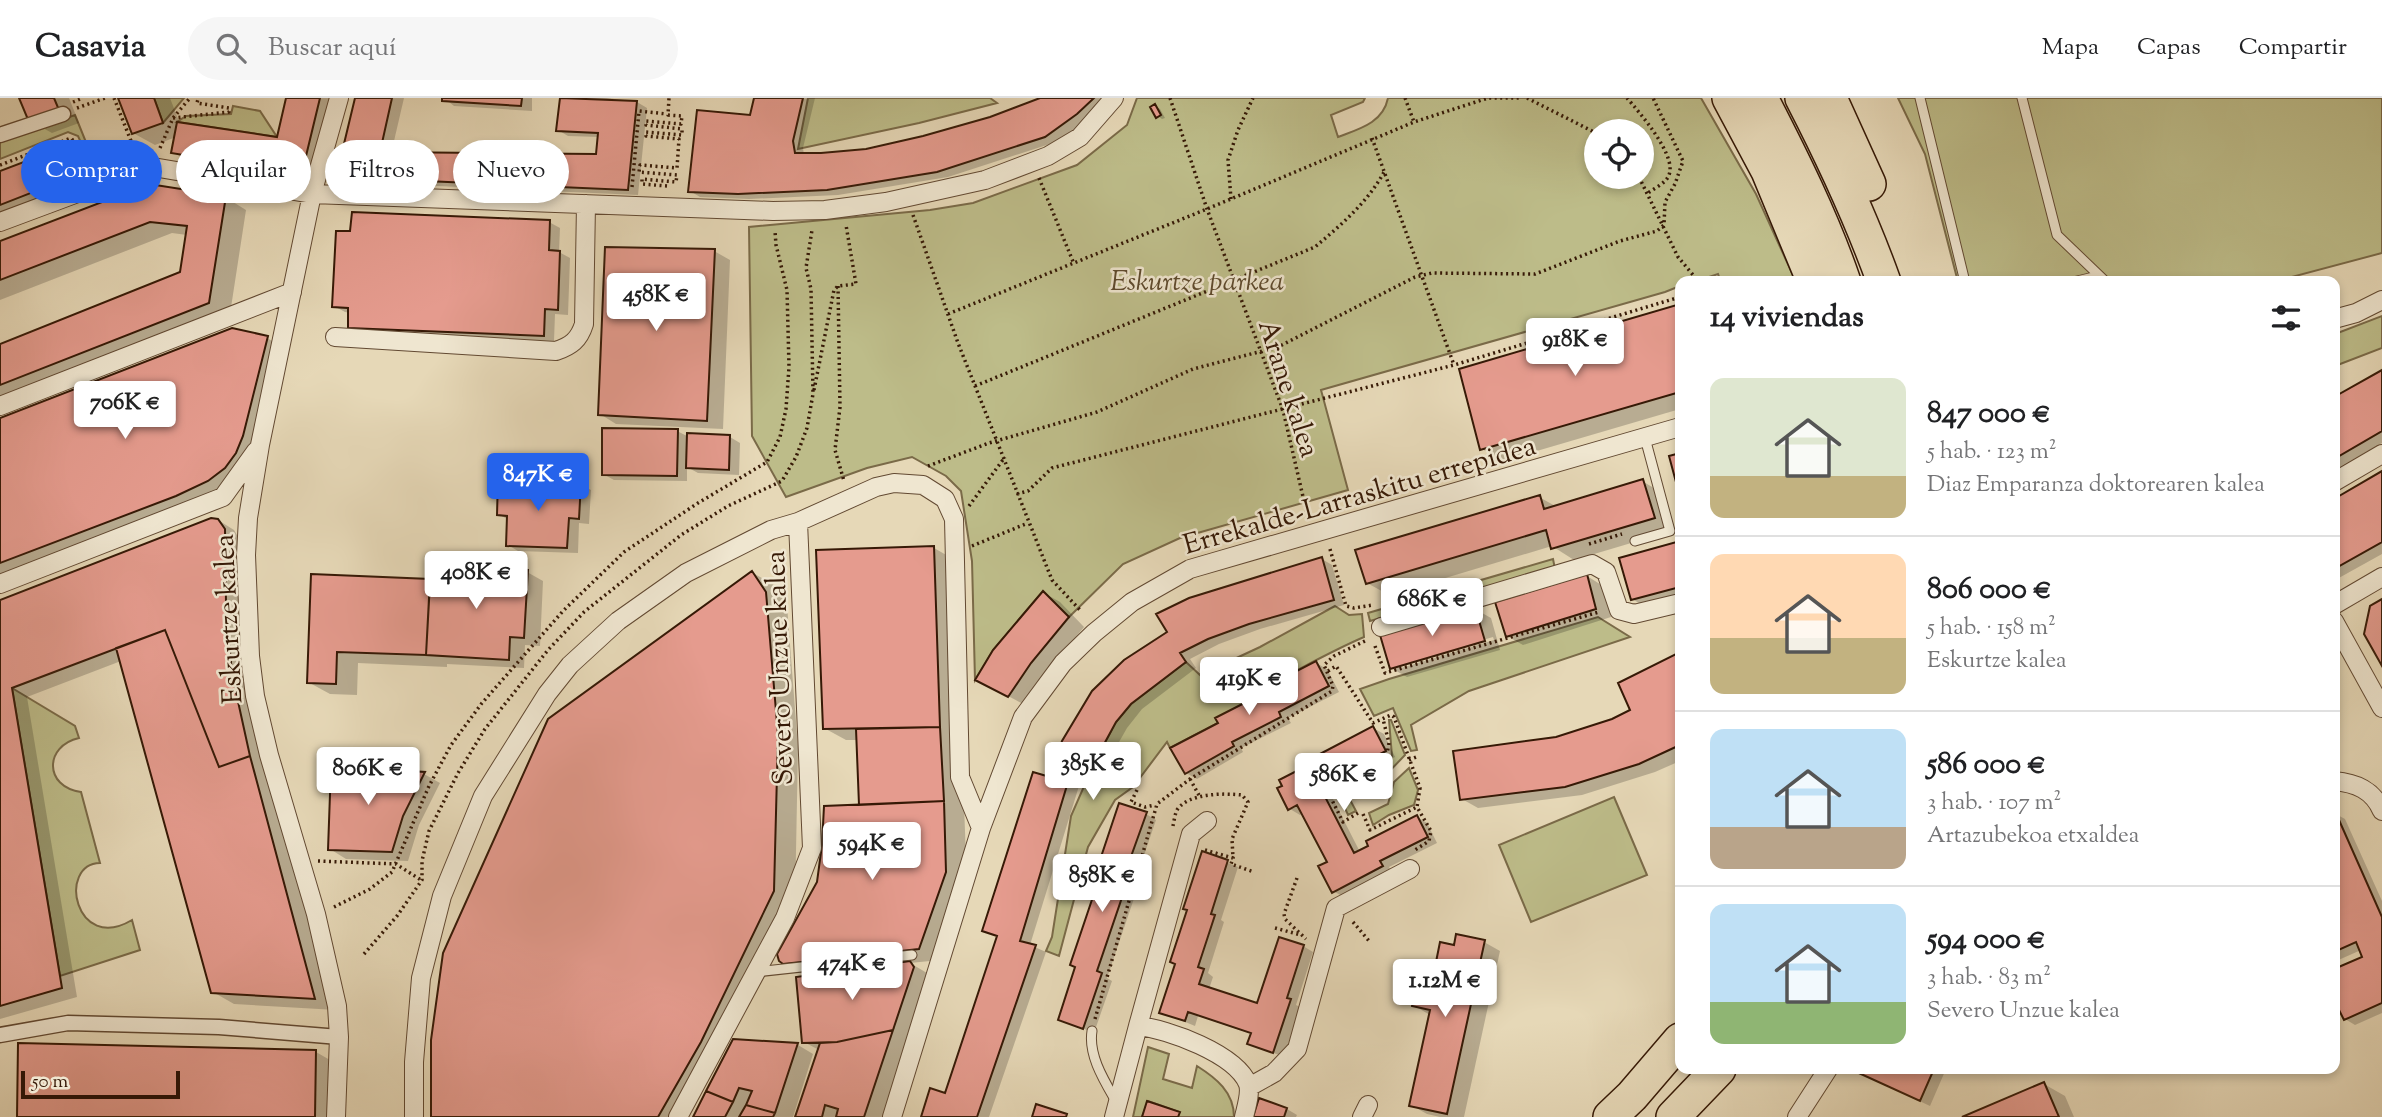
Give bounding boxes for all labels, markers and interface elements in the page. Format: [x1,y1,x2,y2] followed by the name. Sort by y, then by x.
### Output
[188,17,678,80] search box
[35,24,146,72] text: Casavia
[212,29,250,67] icon: search
[268,30,396,67] text: Buscar aquí
[2042,31,2099,65] text: Mapa
[2137,31,2201,65] text: Capas
[2239,31,2347,65] text: Compartir
[1584,119,1654,189] map controls
[1584,119,1654,189] button: locate
[21,140,162,203] chip: Comprar
[176,140,311,203] chip: Alquilar
[325,140,439,203] chip: Filtros
[453,140,569,203] chip: Nuevo
[1110,263,1284,303] park label: Eskurtze parkea
[599,274,713,333] pin: 458K €
[623,279,689,312] text: 458K €
[1710,297,1864,340] text: 14 viviendas
[2267,299,2305,337] icon: filters
[1246,315,1328,463] street label: Arane kalea
[1518,318,1632,378] pin: 918K €
[1542,324,1608,357] text: 918K €
[68,382,182,441] pin: 706K €
[90,387,160,420] text: 706K €
[1927,393,2051,436] text: 847 000 €
[1766,406,1850,490] icon: home
[1179,427,1541,566] street label: Errekalde-Larraskitu errepidea
[1927,436,2057,469] text: 5 hab. · 123 m²
[481,454,595,513] pin: 847K €
[503,459,573,492] text: 847K €
[1927,469,2265,502] text: Diaz Emparanza doktorearen kalea
[206,533,254,705] street label: Eskurtze kalea
[757,550,805,786] street label: Severo Unzue kalea
[419,552,533,611] pin: 408K €
[441,557,511,590] text: 408K €
[1927,569,2052,612] text: 806 000 €
[1375,578,1489,638] pin: 686K €
[1766,582,1850,666] icon: home
[1397,584,1467,617] text: 686K €
[1927,612,2056,645] text: 5 hab. · 158 m²
[1927,645,2067,678] text: Eskurtze kalea
[1192,658,1306,717] pin: 419K €
[1216,663,1282,696] text: 419K €
[1036,742,1150,802] pin: 385K €
[1927,744,2046,787] text: 586 000 €
[311,748,425,807] pin: 806K €
[1061,748,1125,781] text: 385K €
[333,753,403,786] text: 806K €
[1287,754,1401,813] pin: 586K €
[1766,757,1850,841] icon: home
[1311,759,1377,792] text: 586K €
[1927,787,2061,820] text: 3 hab. · 107 m²
[1927,820,2139,853] text: Artazubekoa etxaldea
[815,822,929,882] pin: 594K €
[839,828,905,861] text: 594K €
[1045,854,1159,914] pin: 858K €
[1069,860,1135,893] text: 858K €
[1927,919,2046,962] text: 594 000 €
[1766,932,1850,1016] icon: home
[795,942,909,1002] pin: 474K €
[818,948,886,981] text: 474K €
[1380,960,1510,1019] pin: 1.12M €
[1927,962,2051,995] text: 3 hab. · 83 m²
[1409,965,1481,998] text: 1.12M €
[1927,995,2120,1028] text: Severo Unzue kalea
[21,1068,180,1100] scale bar
[32,1069,68,1096] text: 50 m

